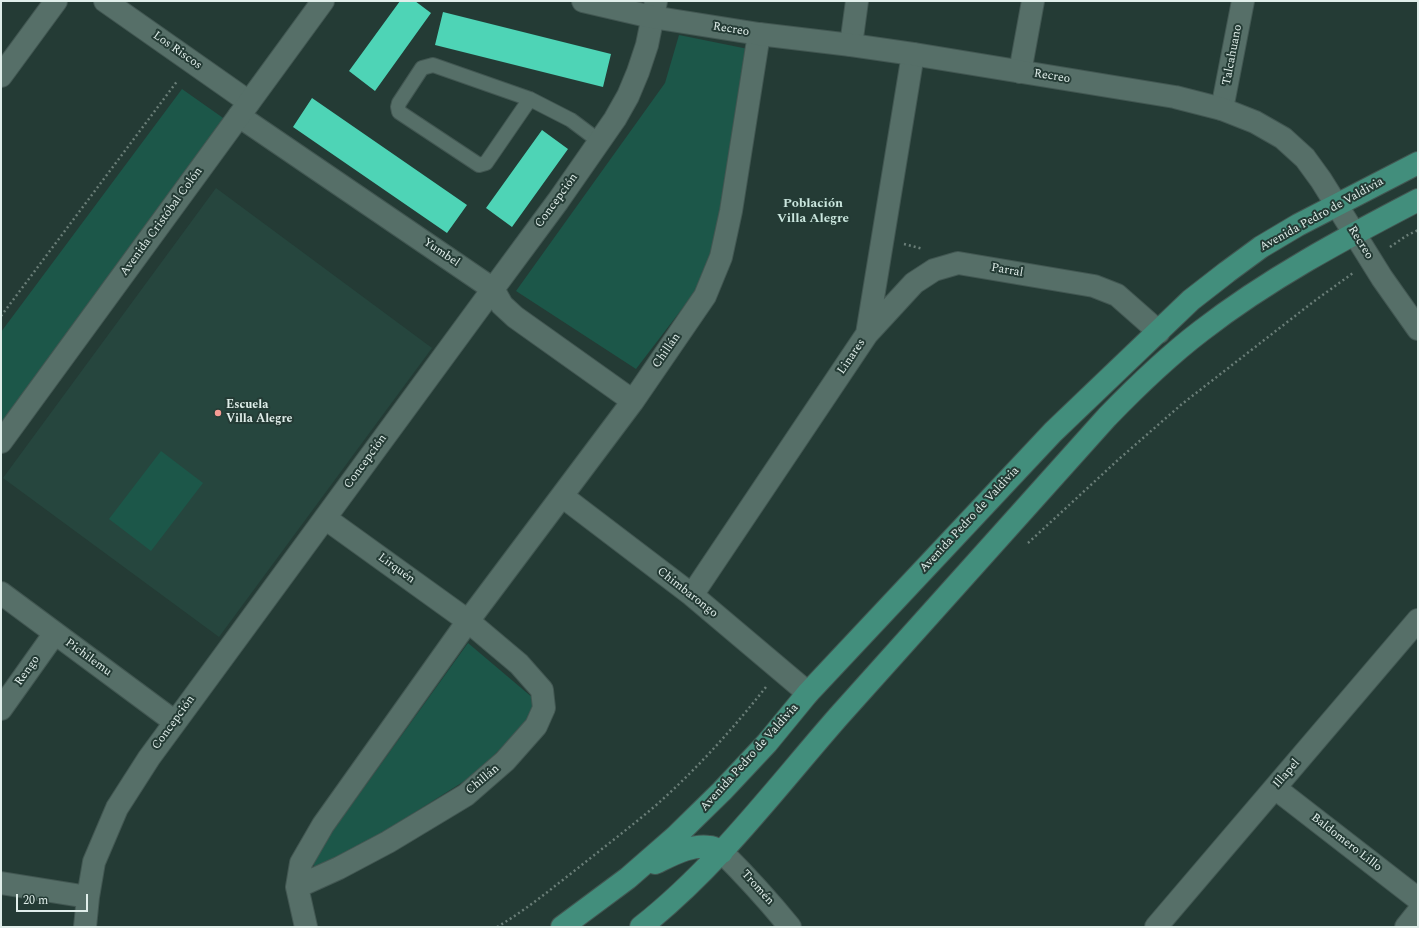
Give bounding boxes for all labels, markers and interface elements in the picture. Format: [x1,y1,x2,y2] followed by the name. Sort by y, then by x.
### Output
[712,20,750,40] street label: Recreo
[1220,23,1246,87] street label: Talcahuano
[150,29,204,73] street label: Los Riscos
[1033,67,1071,87] street label: Recreo
[118,165,206,279] street label: Avenida Cristóbal Colón
[532,171,582,231] street label: Concepción
[1258,175,1386,255] street label: Avenida Pedro de Valdivia
[777,196,849,227] district label: Población Villa Alegre
[1344,224,1376,262] street label: Recreo
[420,236,462,270] street label: Yumbel
[990,261,1024,281] street label: Parral
[650,331,684,371] street label: Chillán
[835,336,869,378] street label: Linares
[226,399,293,427] place label: Escuela Villa Alegre
[213,408,223,418] marker: Escuela Villa Alegre
[341,432,391,492] street label: Concepción
[917,464,1023,576] street label: Avenida Pedro de Valdivia
[375,551,417,587] street label: Lirquén
[654,565,720,621] street label: Chimbarongo
[62,636,114,680] street label: Pichilemu
[12,653,44,689] street label: Rengo
[149,693,199,753] street label: Concepción
[698,701,802,815] street label: Avenida Pedro de Valdivia
[1270,757,1304,791] street label: Illapel
[463,762,503,798] street label: Chillán
[1308,811,1384,875] street label: Baldomero Lillo
[738,868,776,908] street label: Tromén
[18,886,90,912] scale bar
[23,891,48,910] text: 20 m

